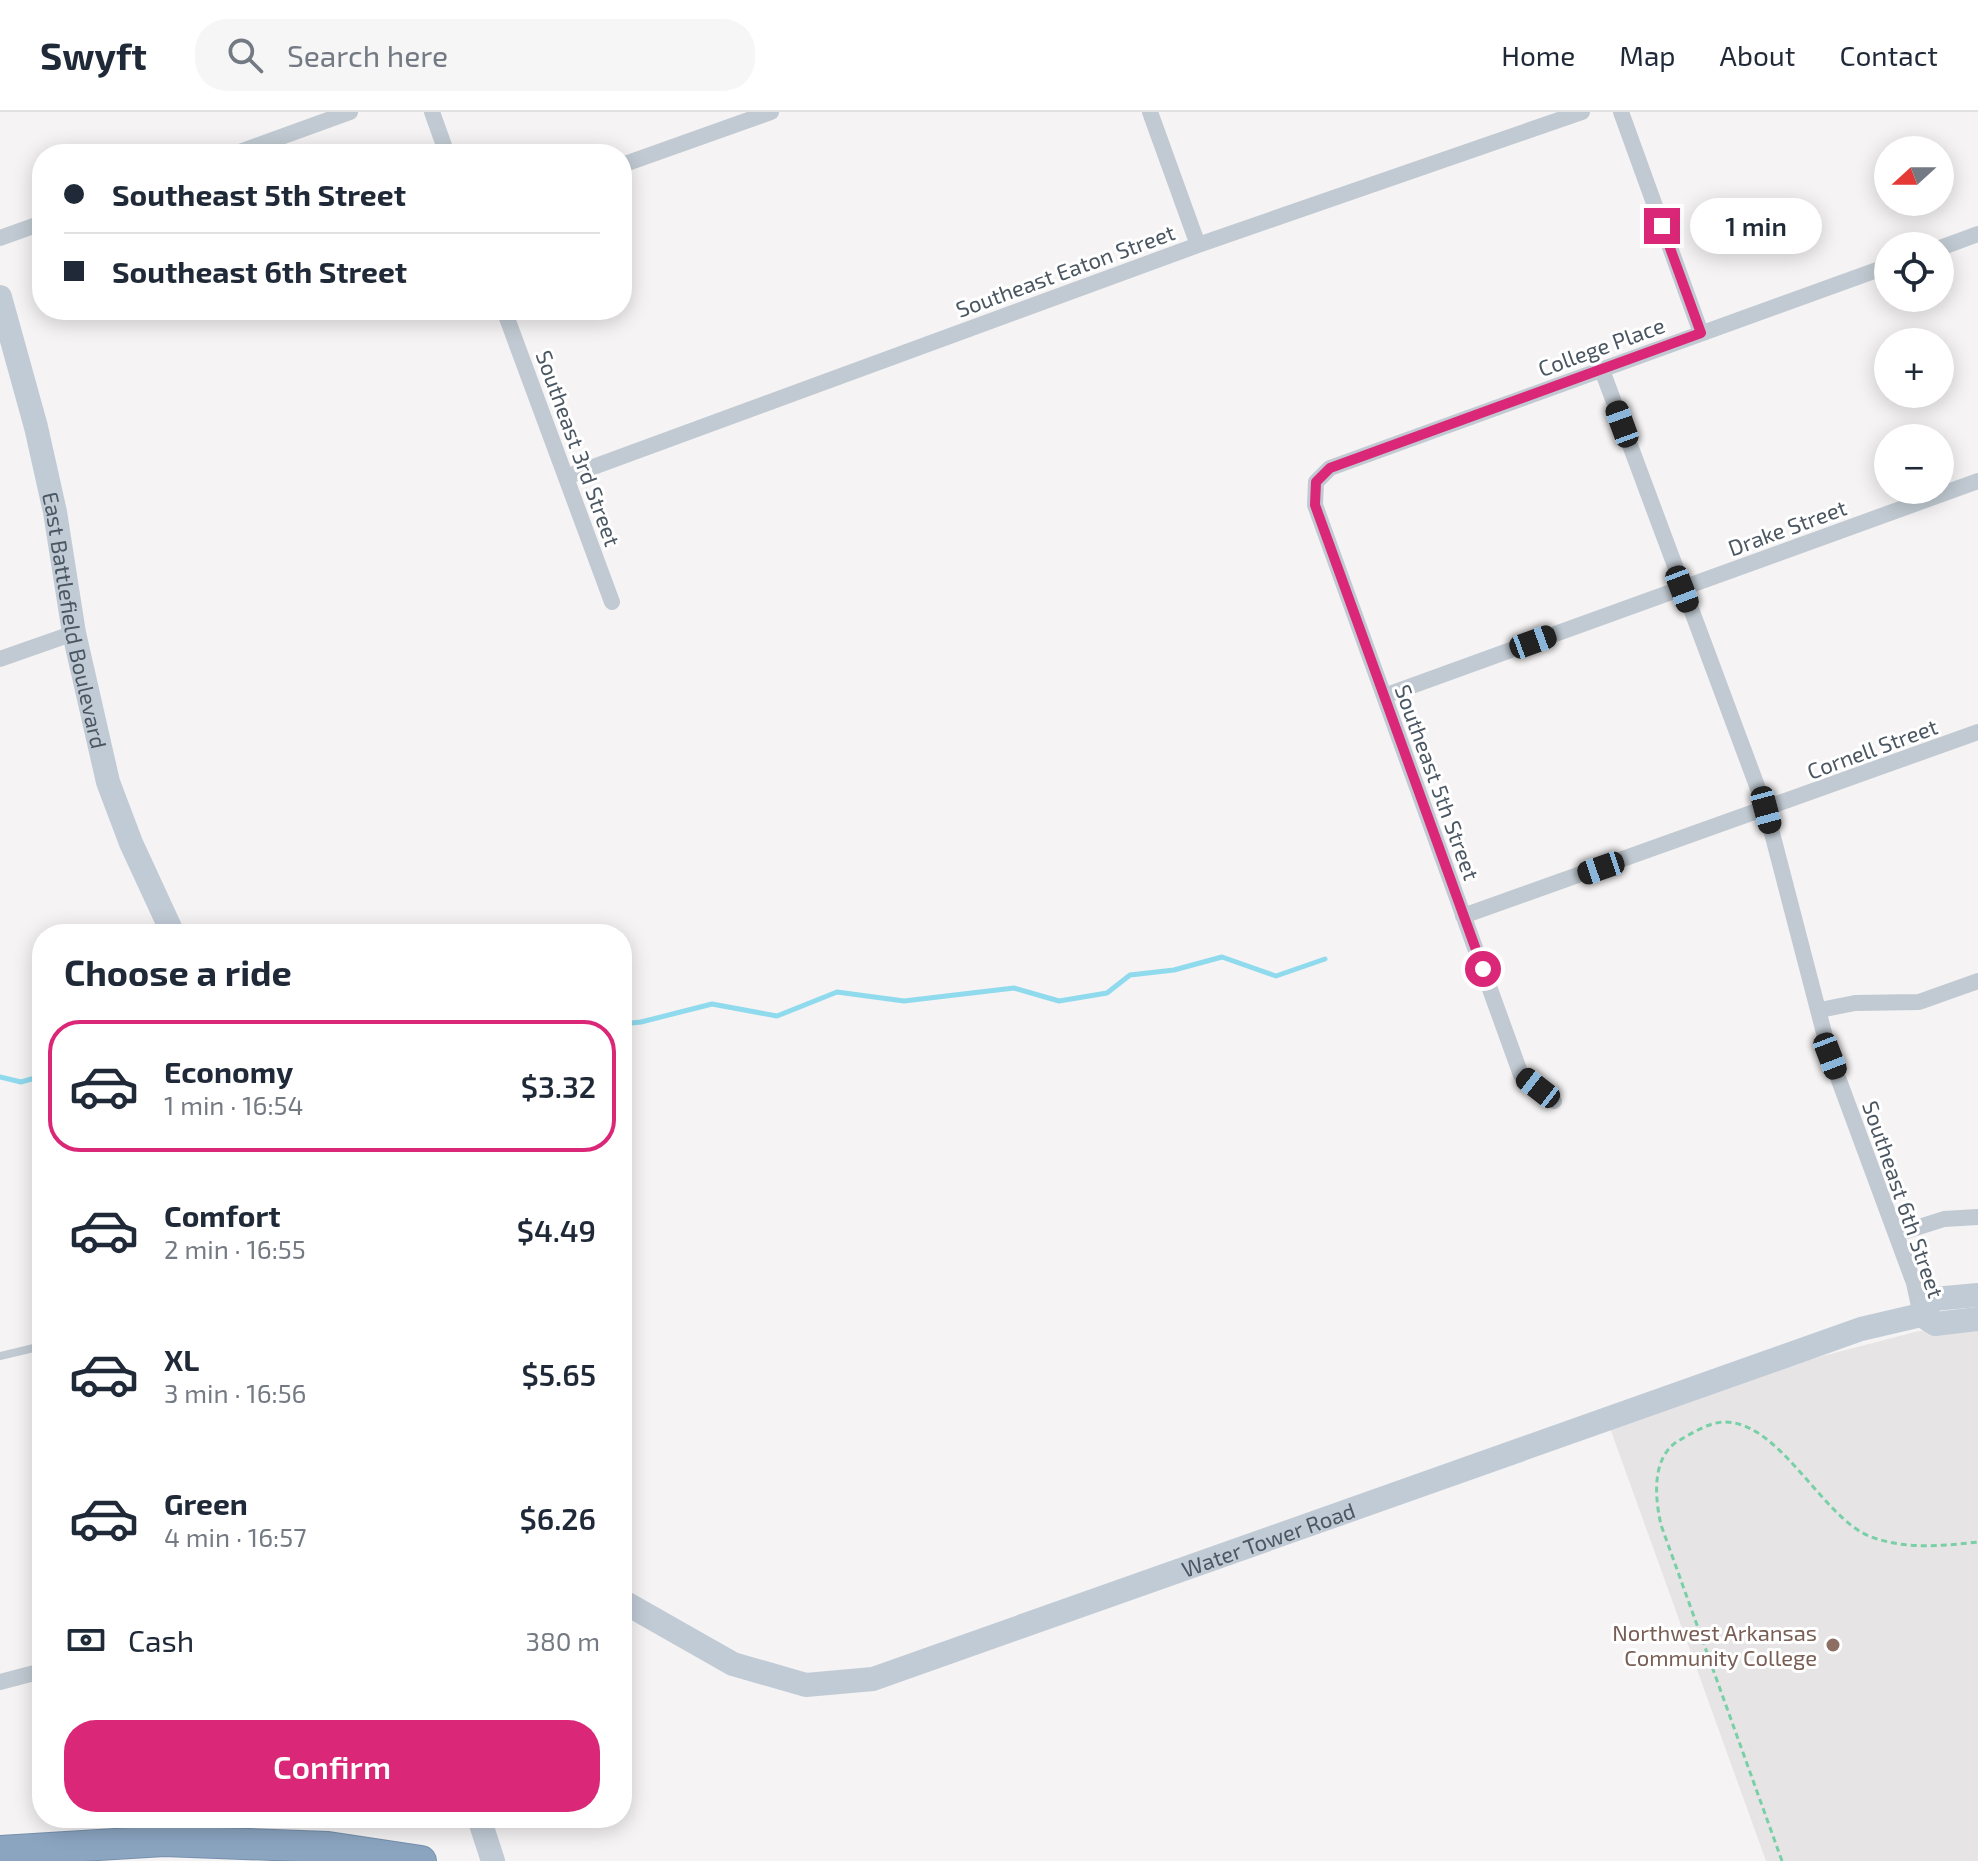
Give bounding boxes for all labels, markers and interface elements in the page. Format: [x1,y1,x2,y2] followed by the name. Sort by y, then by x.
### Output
[195,19,755,91] search box
[40,32,147,78] text: Swyft
[223,33,267,77] icon: search
[287,37,448,73] text: Search here
[1501,38,1575,72] text: Home
[1619,38,1676,72] text: Map
[1720,38,1795,72] text: About
[1839,38,1938,72] text: Contact
[1874,136,1954,216] north arrow
[1874,136,1954,504] map controls
[112,176,406,212] text: Southeast 5th Street
[1690,198,1822,254] callout: 1 min
[1644,208,1680,244] route end
[1725,210,1787,241] text: 1 min
[952,218,1178,322] street label: Southeast Eaton Street
[1874,232,1954,312] button: locate
[112,253,407,289] text: Southeast 6th Street
[1534,311,1668,381] street label: College Place
[1874,328,1954,408] button: +
[531,347,627,549] street label: Southeast 3rd Street
[1603,397,1641,451] car
[1874,424,1954,504] button: −
[38,489,113,751] street label: East Battlefield Boulevard
[1724,494,1850,560] street label: Drake Street
[1662,562,1702,616] car
[1506,623,1560,661] car
[1391,681,1485,883] street label: Southeast 5th Street
[1803,712,1941,784] street label: Cornell Street
[1748,784,1784,836] car
[1574,849,1628,887] car
[64,950,292,993] text: Choose a ride
[1465,951,1501,987] route start
[1810,1029,1850,1083] car
[68,1050,140,1122] icon: car
[164,1053,293,1089] text: Economy
[1512,1064,1564,1112] car
[521,1068,596,1104] text: $3.32
[164,1089,304,1120] text: 1 min · 16:54
[1858,1097,1950,1301] street label: Southeast 6th Street
[68,1194,140,1266] icon: car
[164,1197,281,1233] text: Comfort
[517,1212,596,1248] text: $4.49
[164,1233,306,1264] text: 2 min · 16:55
[68,1338,140,1410] icon: car
[164,1341,199,1377] text: XL
[522,1356,596,1392] text: $5.65
[164,1377,306,1408] text: 3 min · 16:56
[68,1482,140,1554] icon: car
[164,1485,248,1521] text: Green
[1178,1496,1358,1582] street label: Water Tower Road
[520,1500,596,1536] text: $6.26
[164,1521,306,1552] text: 4 min · 16:57
[64,1618,108,1662] icon: cash
[1612,1619,1817,1670] place label: Northwest Arkansas Community College
[128,1622,194,1658] text: Cash
[526,1625,600,1656] text: 380 m
[1824,1636,1842,1654] marker: Northwest Arkansas Community College
[64,1720,600,1812] button: Confirm

